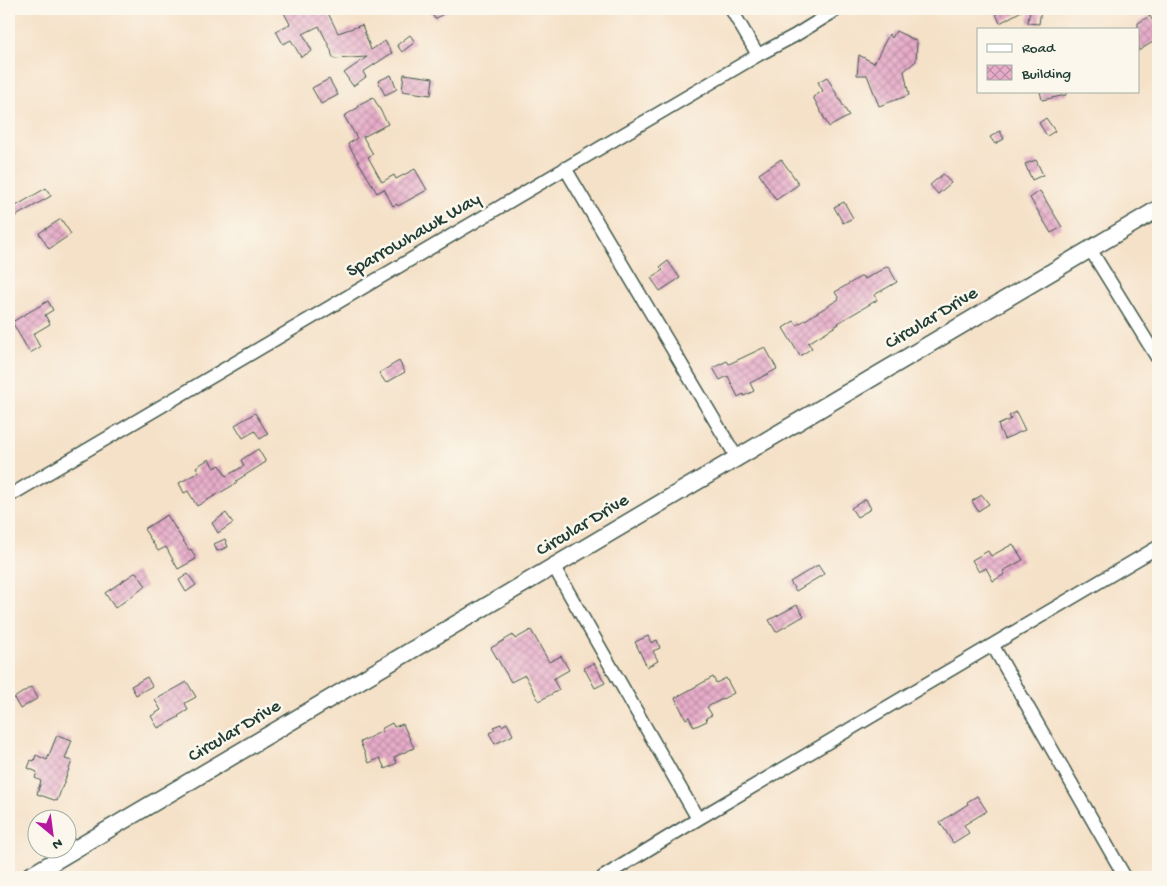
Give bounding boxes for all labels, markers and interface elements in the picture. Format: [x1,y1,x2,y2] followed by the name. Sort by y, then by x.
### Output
[977,28,1140,92] legend
[1022,40,1056,58] text: Road
[1021,66,1071,84] text: Building
[343,188,486,284] street label: Sparrowhawk Way
[882,282,983,356] street label: Circular Drive
[533,489,634,563] street label: Circular Drive
[185,695,286,769] street label: Circular Drive
[28,808,78,858] north arrow
[49,834,65,853] text: N

